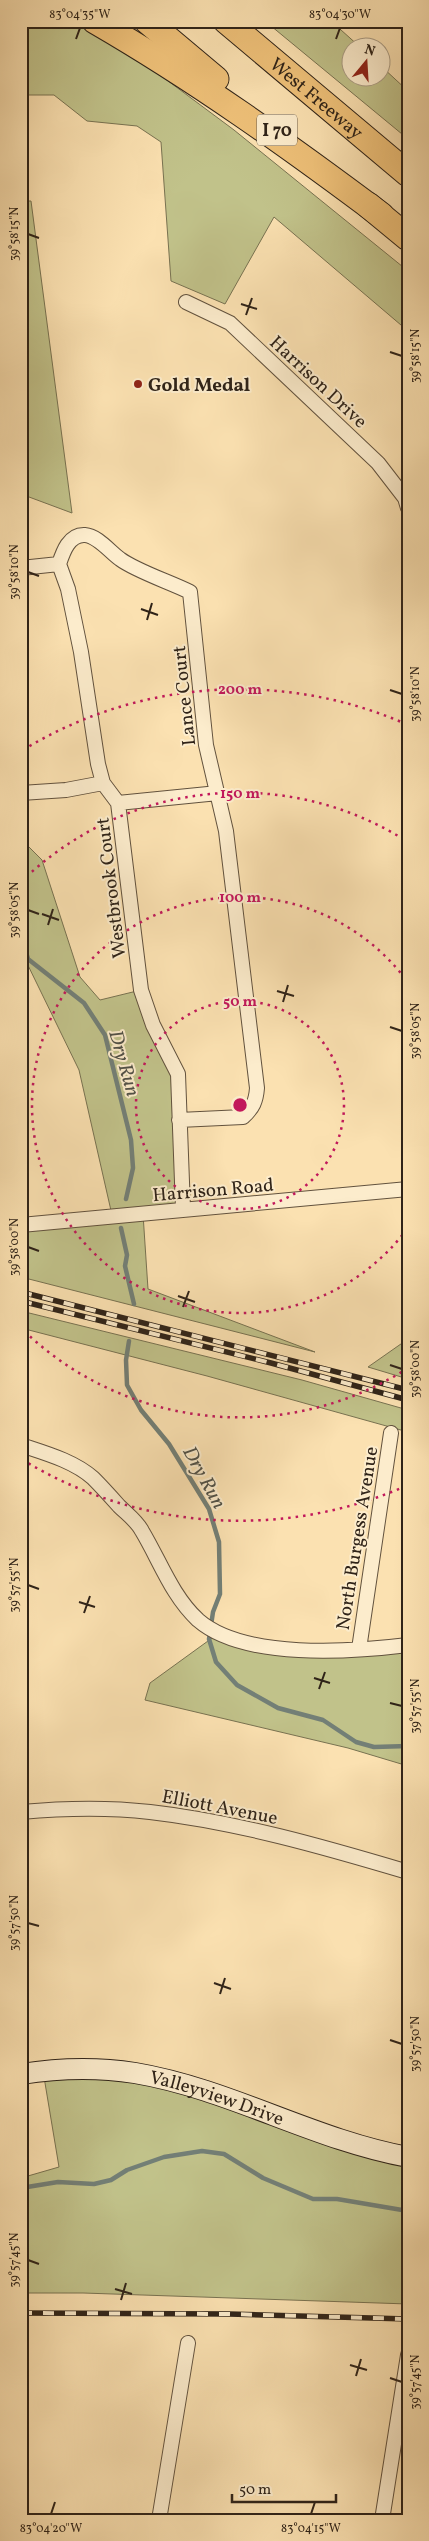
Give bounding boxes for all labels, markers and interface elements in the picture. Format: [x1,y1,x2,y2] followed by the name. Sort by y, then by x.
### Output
[49,7,111,23] text: 83°04'35"W
[309,7,371,23] text: 83°04'30"W
[342,38,392,88] north arrow
[362,40,377,62] text: N
[263,52,368,146] street label: West Freeway
[257,114,297,146] road number: I 70
[7,207,23,261] text: 39°58'15"N
[408,329,424,383] text: 39°58'15"N
[263,330,372,435] street label: Harrison Drive
[148,373,250,399] place label: Gold Medal
[132,378,144,390] marker: Gold Medal
[7,544,23,600] text: 39°58'10"N
[167,644,203,747] street label: Lance Court
[408,666,424,722] text: 39°58'10"N
[218,680,262,701] text: 200 m
[220,784,260,805] text: 150 m
[90,816,134,960] street label: Westbrook Court
[7,882,23,938] text: 39°58'05"N
[219,888,262,909] text: 100 m
[223,992,257,1013] text: 50 m
[408,1003,424,1059] text: 39°58'05"N
[100,1027,146,1100] water label: Dry Run
[231,1096,249,1114] centre of rings
[151,1173,275,1209] street label: Harrison Road
[7,1218,23,1276] text: 39°58'00"N
[408,1340,424,1398] text: 39°58'00"N
[175,1442,232,1514] water label: Dry Run
[331,1445,385,1632] street label: North Burgess Avenue
[7,1557,23,1612] text: 39°57'55"N
[408,1678,424,1733] text: 39°57'55"N
[159,1784,280,1832] street label: Elliott Avenue
[7,1895,23,1951] text: 39°57'50"N
[408,2016,424,2072] text: 39°57'50"N
[147,2065,287,2133] street label: Valleyview Drive
[7,2232,23,2288] text: 39°57'45"N
[408,2354,424,2410] text: 39°57'45"N
[232,2471,335,2503] scale bar
[239,2480,271,2501] text: 50 m
[20,2521,82,2537] text: 83°04'20"W
[281,2521,341,2537] text: 83°04'15"W

